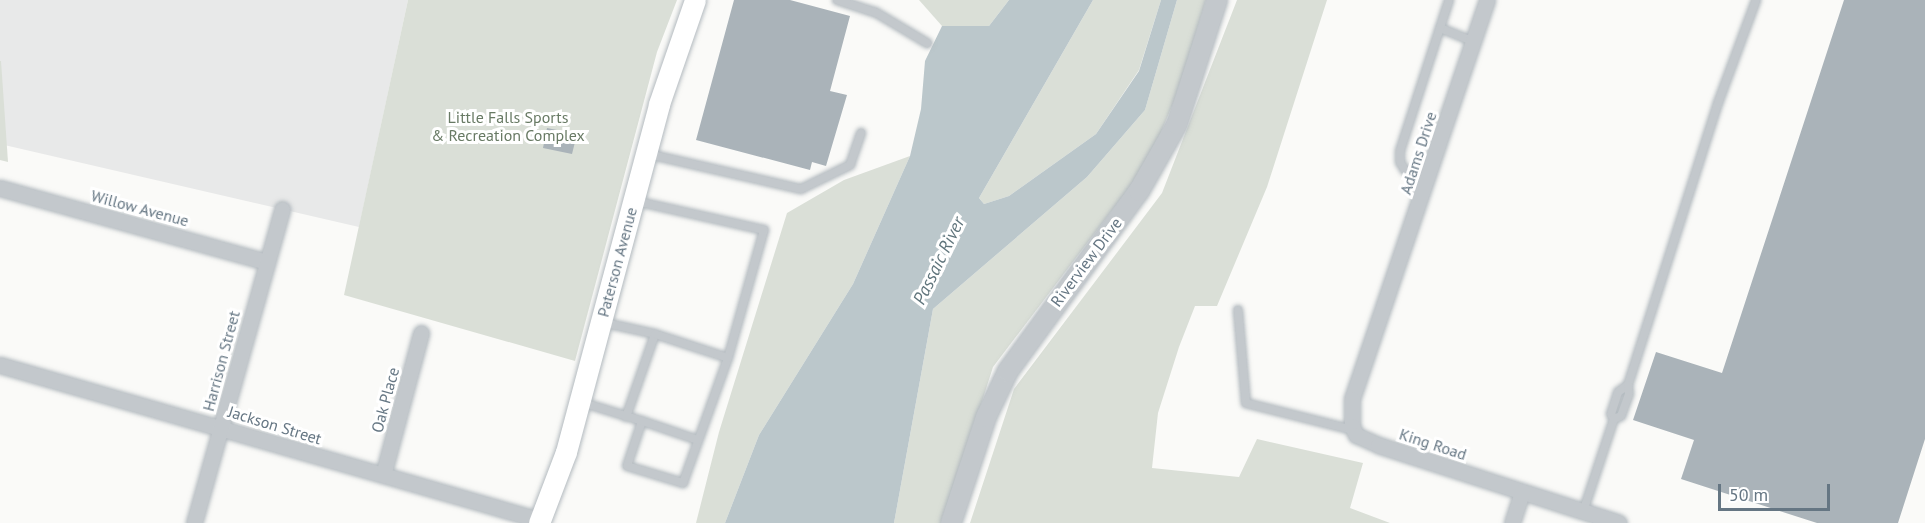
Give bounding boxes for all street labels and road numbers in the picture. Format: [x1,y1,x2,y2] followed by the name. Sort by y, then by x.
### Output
[1396,109,1440,197] street label: Adams Drive
[89,186,191,230] street label: Willow Avenue
[593,205,641,319] street label: Paterson Avenue
[1046,214,1126,310] street label: Riverview Drive
[198,309,244,413] street label: Harrison Street
[367,365,403,435] street label: Oak Place
[226,402,324,448] street label: Jackson Street
[1397,424,1469,464] street label: King Road

